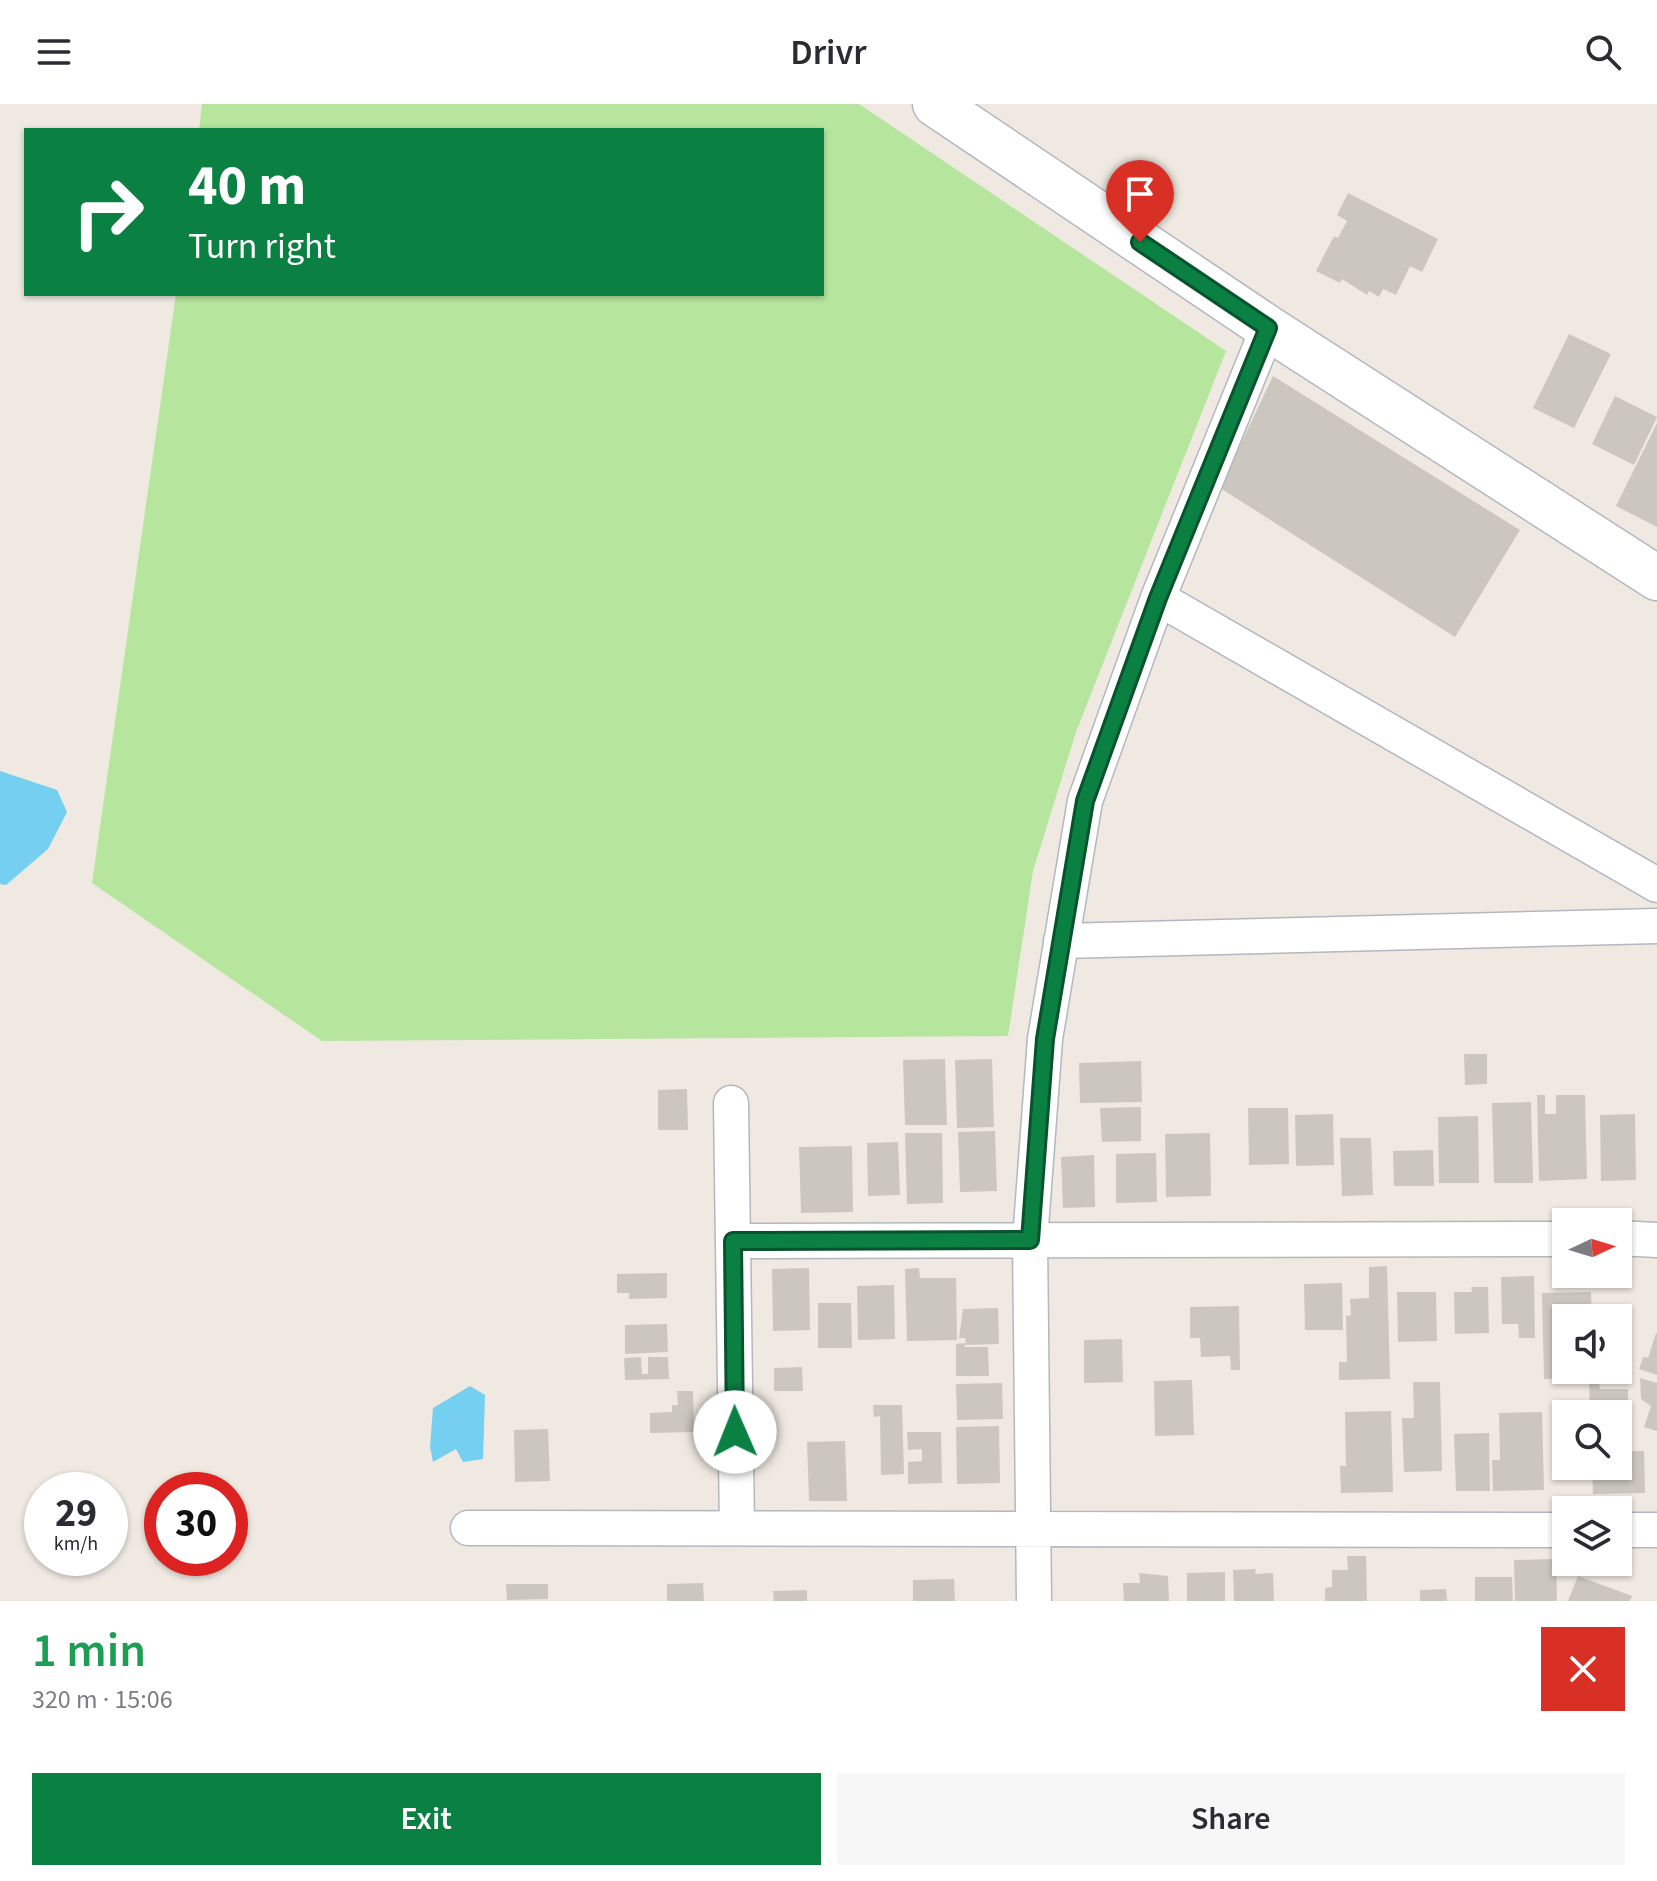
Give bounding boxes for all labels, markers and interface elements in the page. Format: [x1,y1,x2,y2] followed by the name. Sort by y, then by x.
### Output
[790,27,867,78] text: Drivr
[32,30,76,74] icon: menu
[1581,30,1625,74] icon: search
[188,147,306,226] text: 40 m
[56,160,160,264] icon: right
[1106,160,1174,242] pin
[1118,172,1162,216] icon: arrive
[188,221,336,272] text: Turn right
[1552,1208,1632,1288] north arrow
[1552,1208,1632,1576] map controls
[1552,1304,1632,1384] button: sound
[693,1390,777,1474] position arrow
[1552,1400,1632,1480] button: search
[144,1472,248,1576] speed limit sign: 30
[55,1485,97,1542] text: 29
[1552,1496,1632,1576] button: layers
[54,1530,98,1558] text: km/h
[32,1617,146,1685] text: 1 min
[1541,1627,1625,1711] button: close
[32,1681,173,1718] text: 320 m · 15:06
[32,1773,821,1865] button: Exit
[837,1773,1625,1865] button: Share

